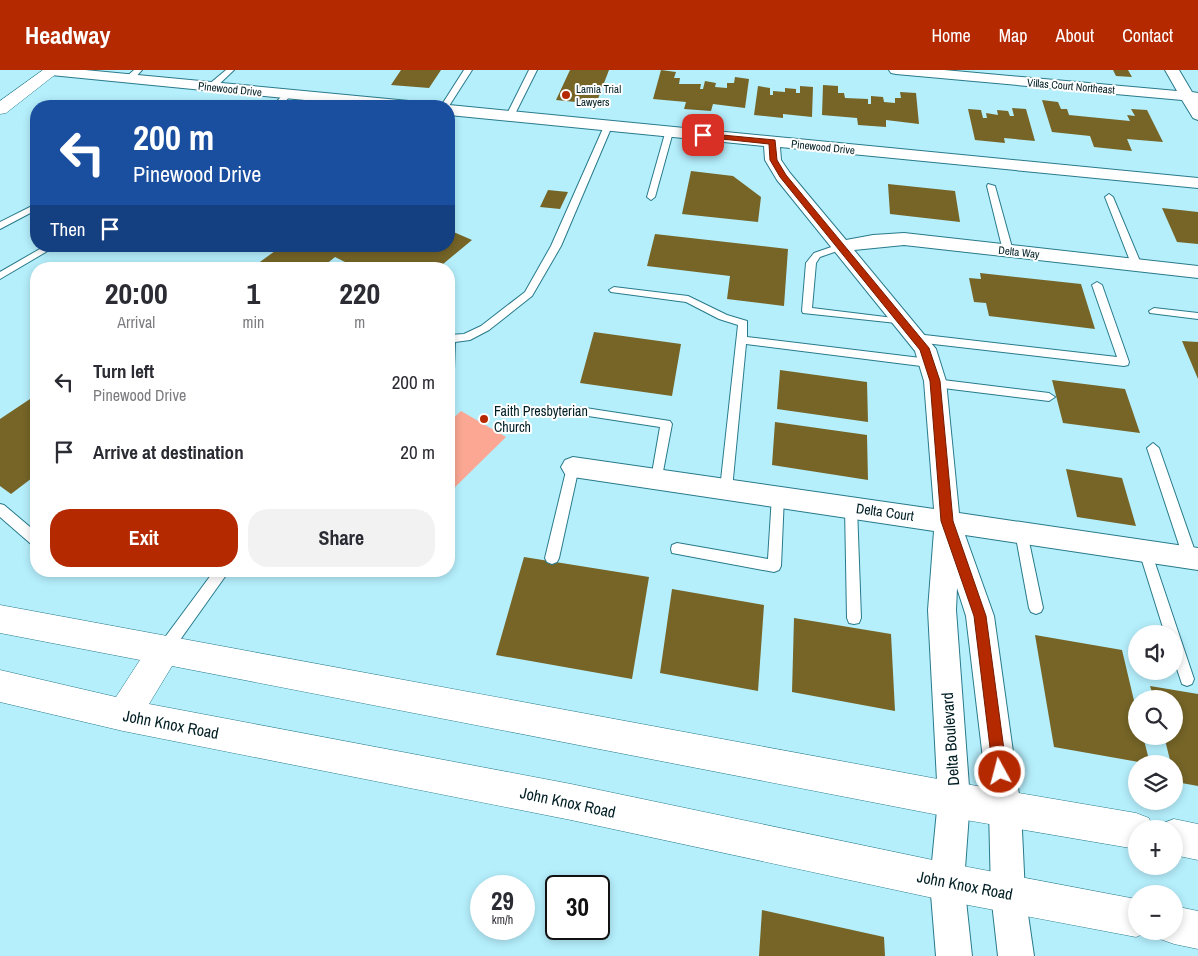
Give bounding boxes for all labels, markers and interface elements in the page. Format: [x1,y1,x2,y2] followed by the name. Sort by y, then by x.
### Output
[25,19,110,51] text: Headway
[931,23,971,48] text: Home
[999,23,1028,48] text: Map
[1056,23,1094,48] text: About
[1122,23,1173,48] text: Contact
[1027,75,1116,97] street label: Villas Court Northeast
[197,79,263,99] street label: Pinewood Drive
[576,82,621,109] place label: Lamia Trial Lawyers
[560,89,572,101] marker: Lamia Trial Lawyers
[133,114,214,161] text: 200 m
[682,114,724,156] pin
[50,120,115,185] icon: left
[689,121,717,149] icon: arrive
[790,137,856,157] street label: Pinewood Drive
[133,159,261,189] text: Pinewood Drive
[96,215,124,243] icon: arrive
[50,216,86,242] text: Then
[998,243,1041,261] street label: Delta Way
[105,273,168,313] text: 20:00
[247,273,260,313] text: 1
[339,273,380,313] text: 220
[117,311,155,333] text: Arrival
[242,311,264,333] text: min
[354,311,365,333] text: m
[93,358,154,384] text: Turn left
[50,368,78,396] icon: left
[392,369,435,395] text: 200 m
[93,384,186,406] text: Pinewood Drive
[494,402,588,436] place label: Faith Presbyterian Church
[478,413,490,425] marker: Faith Presbyterian Church
[50,438,78,466] icon: arrive
[93,439,244,465] text: Arrive at destination
[400,439,435,465] text: 20 m
[855,499,915,525] street label: Delta Court
[50,509,238,567] button: Exit
[248,509,435,567] button: Share
[1128,625,1183,940] map controls
[1128,625,1183,680] button: sound
[1128,690,1183,745] button: search
[936,692,964,786] street label: Delta Boulevard
[121,704,221,744] street label: John Knox Road
[973,745,1025,797] position arrow
[1128,755,1183,810] button: layers
[518,781,618,823] street label: John Knox Road
[1128,820,1183,875] button: +
[915,865,1015,905] street label: John Knox Road
[545,875,610,940] speed limit sign: 30
[491,884,514,918] text: 29
[1128,885,1183,940] button: −
[492,912,513,928] text: km/h

